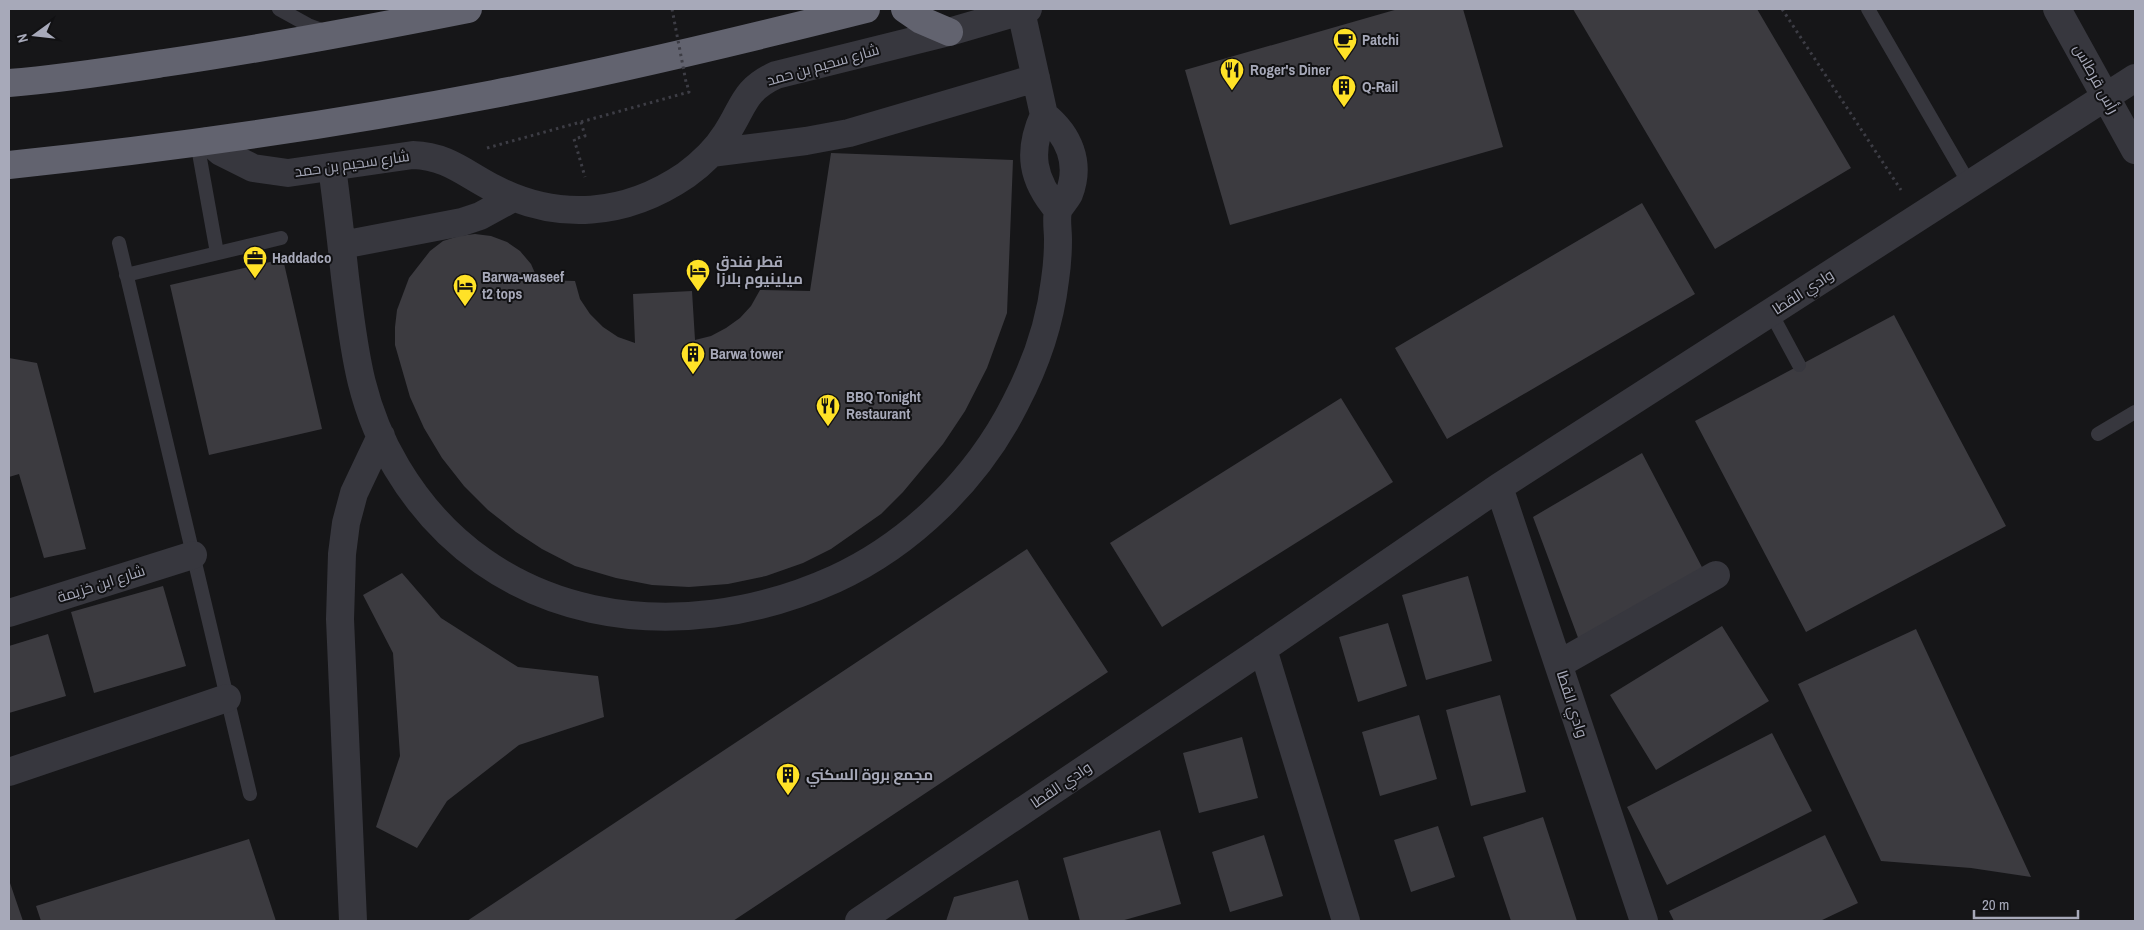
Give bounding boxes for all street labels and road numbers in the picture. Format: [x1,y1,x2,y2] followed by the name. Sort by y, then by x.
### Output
[764,38,882,92] street label: شارع سحيم بن حمد
[2069,40,2124,117] street label: رأس قرطاس
[293,145,411,183] street label: شارع سحيم بن حمد
[1768,264,1839,321] street label: وادي القطا
[54,559,148,609] street label: شارع ابن خزيمة
[1550,667,1593,741] street label: وادي القطا
[1026,756,1097,814] street label: وادي القطا

